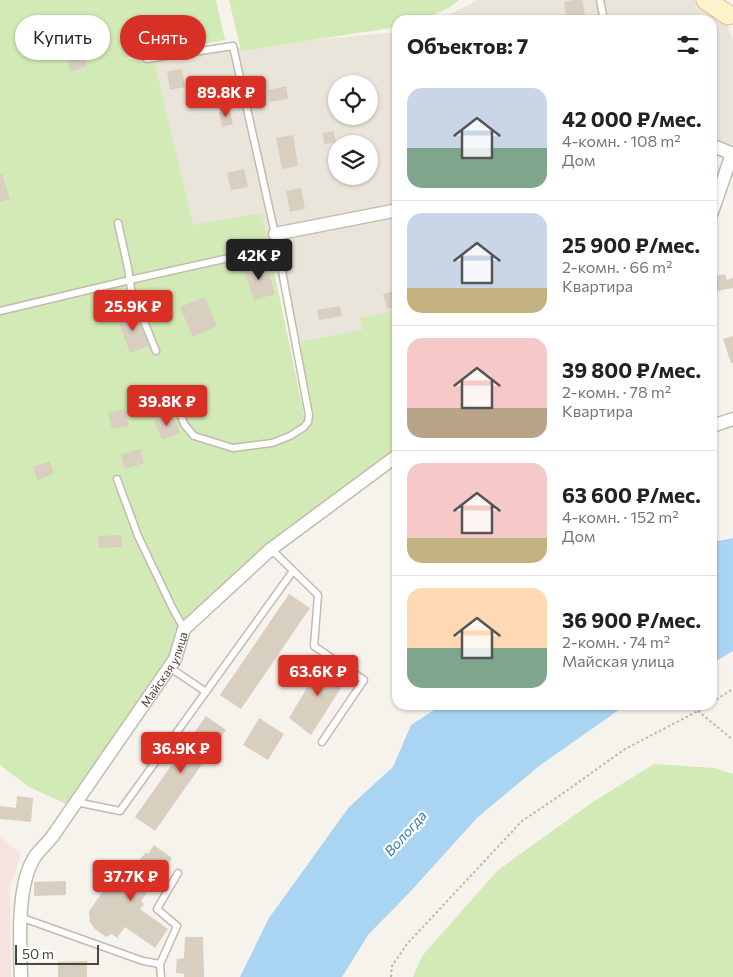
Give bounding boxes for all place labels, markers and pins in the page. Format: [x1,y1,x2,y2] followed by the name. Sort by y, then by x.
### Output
[180,76,272,118] pin: 89.8K ₽
[224,238,294,281] pin: 42K ₽
[87,290,179,332] pin: 25.9K ₽
[121,384,213,427] pin: 39.8K ₽
[272,654,364,697] pin: 63.6K ₽
[135,732,227,774] pin: 36.9K ₽
[85,860,177,902] pin: 37.7K ₽

